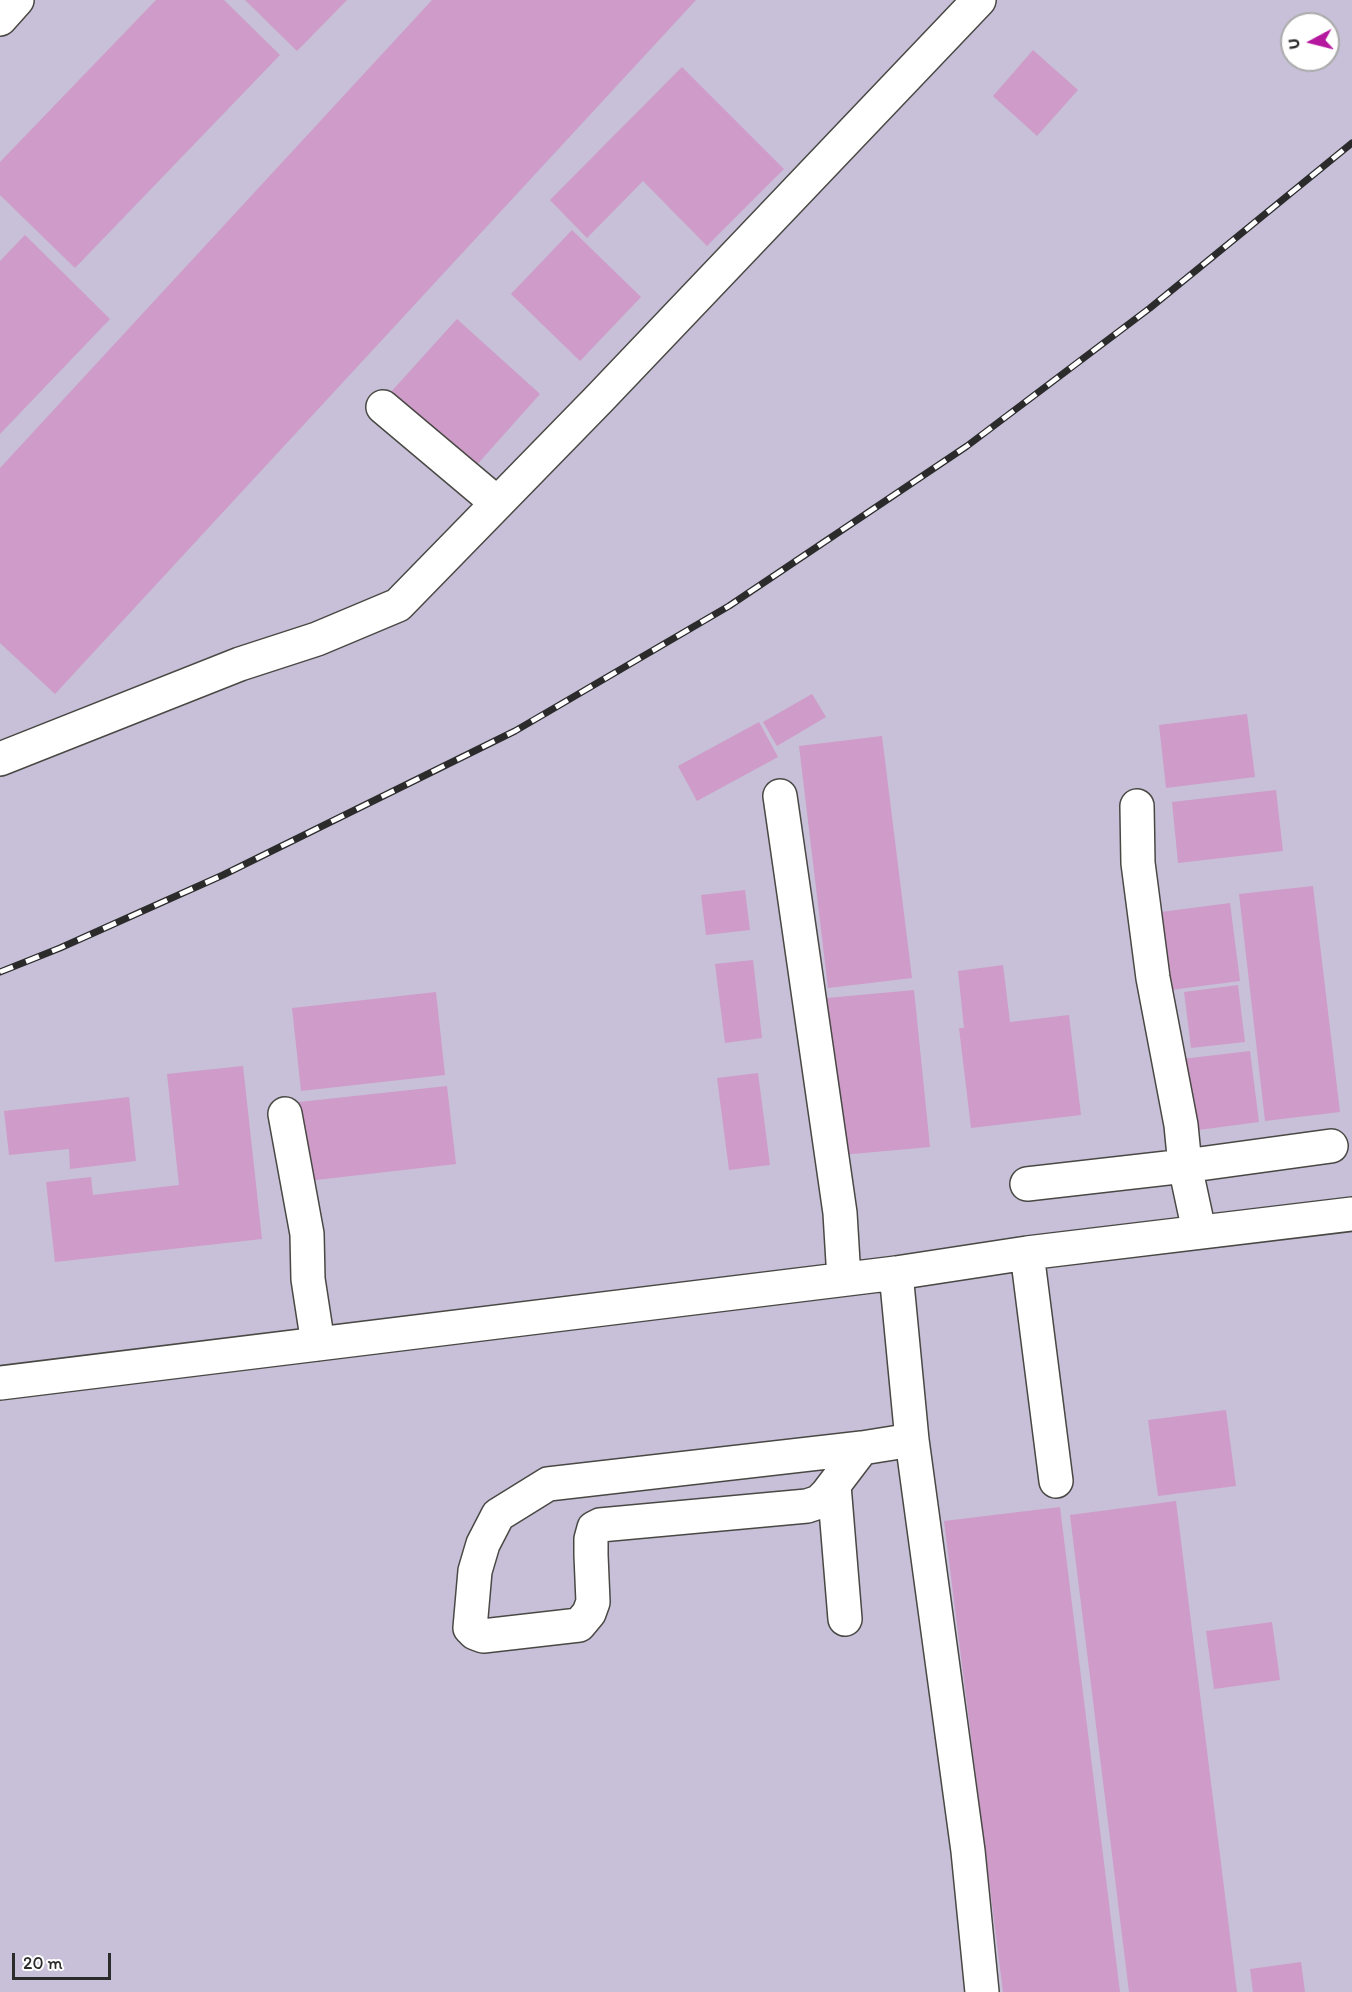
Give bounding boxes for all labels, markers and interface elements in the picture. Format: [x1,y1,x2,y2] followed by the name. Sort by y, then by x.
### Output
[1280,12,1340,72] north arrow
[1284,38,1304,50] text: U
[15,1941,114,1979] scale bar
[23,1952,63,1974] text: 20 m

